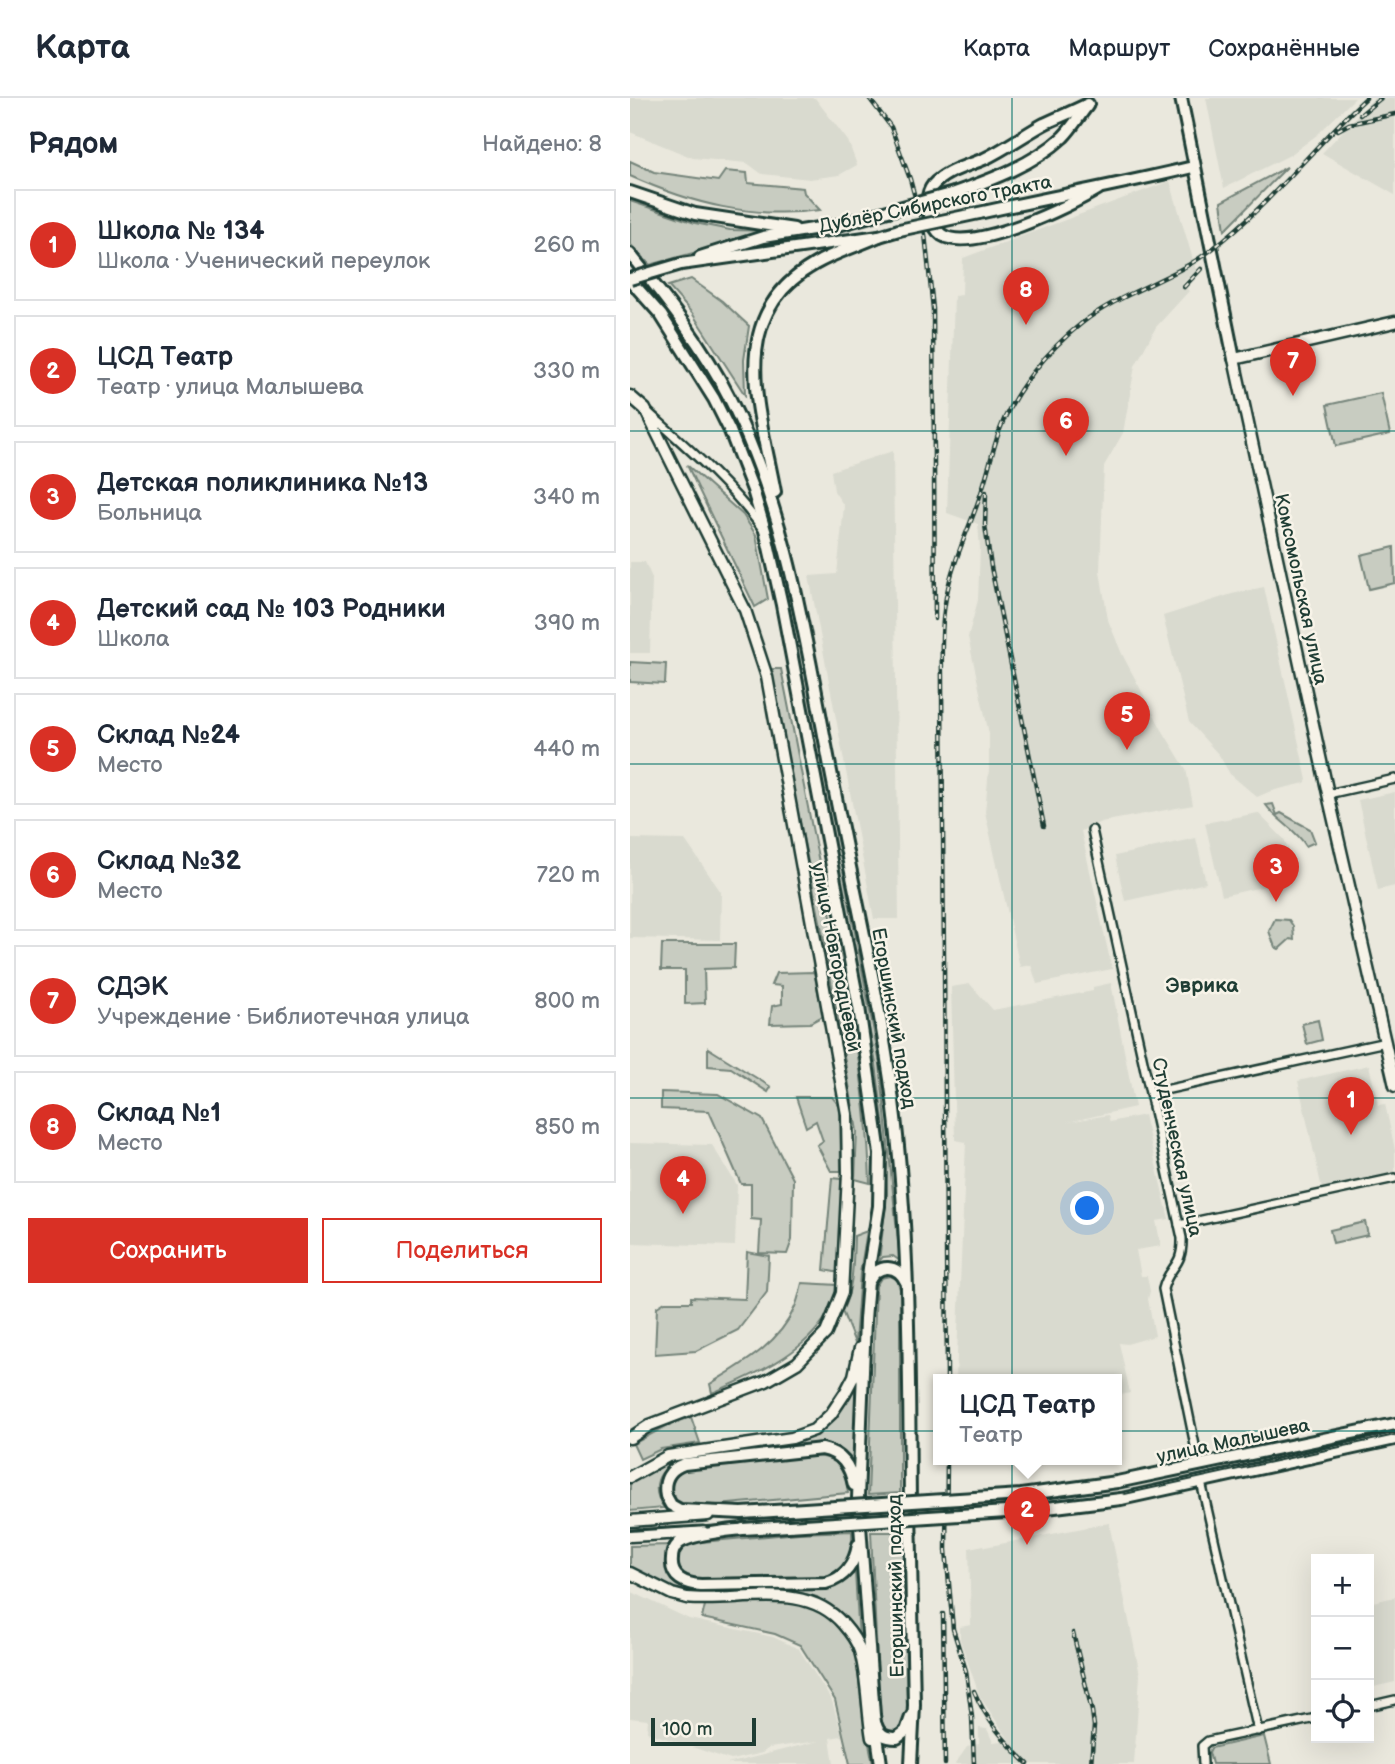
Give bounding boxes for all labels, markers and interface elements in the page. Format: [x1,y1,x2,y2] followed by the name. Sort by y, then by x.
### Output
[35,28,130,68] text: Карта
[963,34,1030,63] text: Карта
[1068,34,1170,63] text: Маршрут
[1208,34,1360,63] text: Сохранённые
[28,126,118,162] text: Рядом
[482,130,602,158] text: Найдено: 8
[817,171,1054,238] street label: Дублёр Сибирского тракта
[97,216,265,247] text: Школа № 134
[48,231,58,259] text: 1
[534,231,600,259] text: 260 m
[97,247,430,275] text: Школа · Ученический переулок
[1003,267,1049,325] pin: 8
[1270,338,1316,396] pin: 7
[97,342,233,373] text: ЦСД Театр
[46,357,60,385] text: 2
[533,357,600,385] text: 330 m
[97,373,364,401] text: Театр · улица Малышева
[1043,398,1089,456] pin: 6
[97,468,428,499] text: Детская поликлиника №13
[46,483,60,511] text: 3
[533,483,600,511] text: 340 m
[1269,492,1332,687] street label: Комсомольская улица
[97,499,202,527] text: Больница
[97,594,446,625] text: Детский сад № 103 Родники
[46,609,60,637] text: 4
[534,609,600,637] text: 390 m
[97,625,170,653] text: Школа
[1104,692,1150,750] pin: 5
[97,720,240,751] text: Склад №24
[46,735,60,763] text: 5
[533,735,600,763] text: 440 m
[97,751,163,779] text: Место
[1253,844,1299,902] pin: 3
[97,846,241,877] text: Склад №32
[46,861,60,889] text: 6
[536,861,600,889] text: 720 m
[806,861,865,1054] street label: улица Новгородцевой
[97,877,163,905] text: Место
[866,926,921,1111] street label: Егоршинский подход
[97,972,168,1003] text: СДЭК
[1165,973,1239,998] district label: Эврика
[47,987,59,1015] text: 7
[534,987,600,1015] text: 800 m
[97,1003,470,1031] text: Учреждение · Библиотечная улица
[1146,1056,1207,1239] street label: Студенческая улица
[1328,1077,1374,1135] pin: 1
[97,1098,221,1129] text: Склад №1
[46,1113,60,1141] text: 8
[535,1113,600,1141] text: 850 m
[97,1129,163,1157] text: Место
[660,1156,706,1214] pin: 4
[1070,1191,1104,1225] your location
[28,1218,308,1283] button: Сохранить
[322,1218,602,1283] button: Поделиться
[933,1374,1122,1465] popup
[959,1390,1096,1421] text: ЦСД Театр
[1155,1414,1312,1469] street label: улица Малышева
[959,1421,1023,1449] text: Театр
[1004,1487,1050,1545] pin: 2
[883,1494,910,1678] street label: Егоршинский подход
[1311,1554,1374,1743] map controls
[1311,1554,1374,1617] button: +
[1311,1617,1374,1680] button: −
[1311,1680,1374,1743] button: locate
[651,1715,756,1747] scale bar
[662,1718,713,1741] text: 100 m

